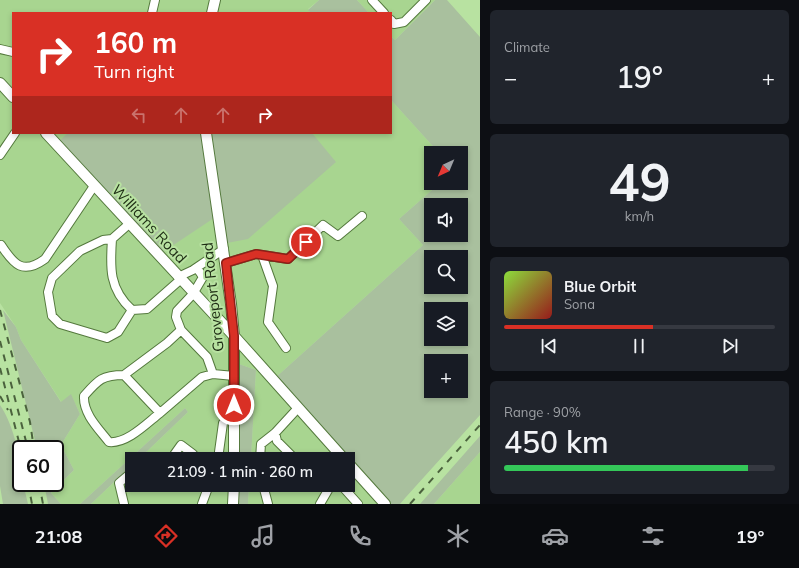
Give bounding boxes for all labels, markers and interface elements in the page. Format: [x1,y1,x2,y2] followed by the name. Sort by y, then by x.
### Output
[94,25,177,60] text: 160 m
[28,28,80,80] icon: right
[504,39,550,55] text: Climate
[616,58,663,96] text: 19°
[94,60,174,83] text: Turn right
[504,64,517,92] text: −
[762,64,775,92] text: +
[128,104,150,126] icon: left
[170,104,192,126] icon: ahead
[212,104,234,126] icon: ahead
[254,104,276,126] icon: right
[424,146,468,190] north arrow
[424,146,468,398] map controls
[608,149,671,214] text: 49
[108,180,191,267] street label: Williams Road
[424,198,468,242] button: sound
[625,208,654,224] text: km/h
[289,225,323,259] pin
[295,231,317,253] icon: arrive
[197,241,228,353] street label: Groveport Road
[424,250,468,294] button: search
[564,277,636,296] text: Blue Orbit
[564,296,595,312] text: Sona
[424,302,468,346] button: layers
[538,335,560,357] icon: previous
[628,335,650,357] icon: pause
[719,335,741,357] icon: next
[424,354,468,398] button: +
[213,384,255,426] position arrow
[504,404,581,420] text: Range · 90%
[504,423,609,461] text: 450 km
[12,440,64,492] speed limit sign: 60
[167,462,313,481] text: 21:09 · 1 min · 260 m
[152,522,180,550] icon: directions
[249,522,277,550] icon: music
[346,522,374,550] icon: phone
[444,522,472,550] icon: climate
[541,522,569,550] icon: car
[639,522,667,550] icon: filters
[35,525,82,548] text: 21:08
[736,525,764,548] text: 19°

